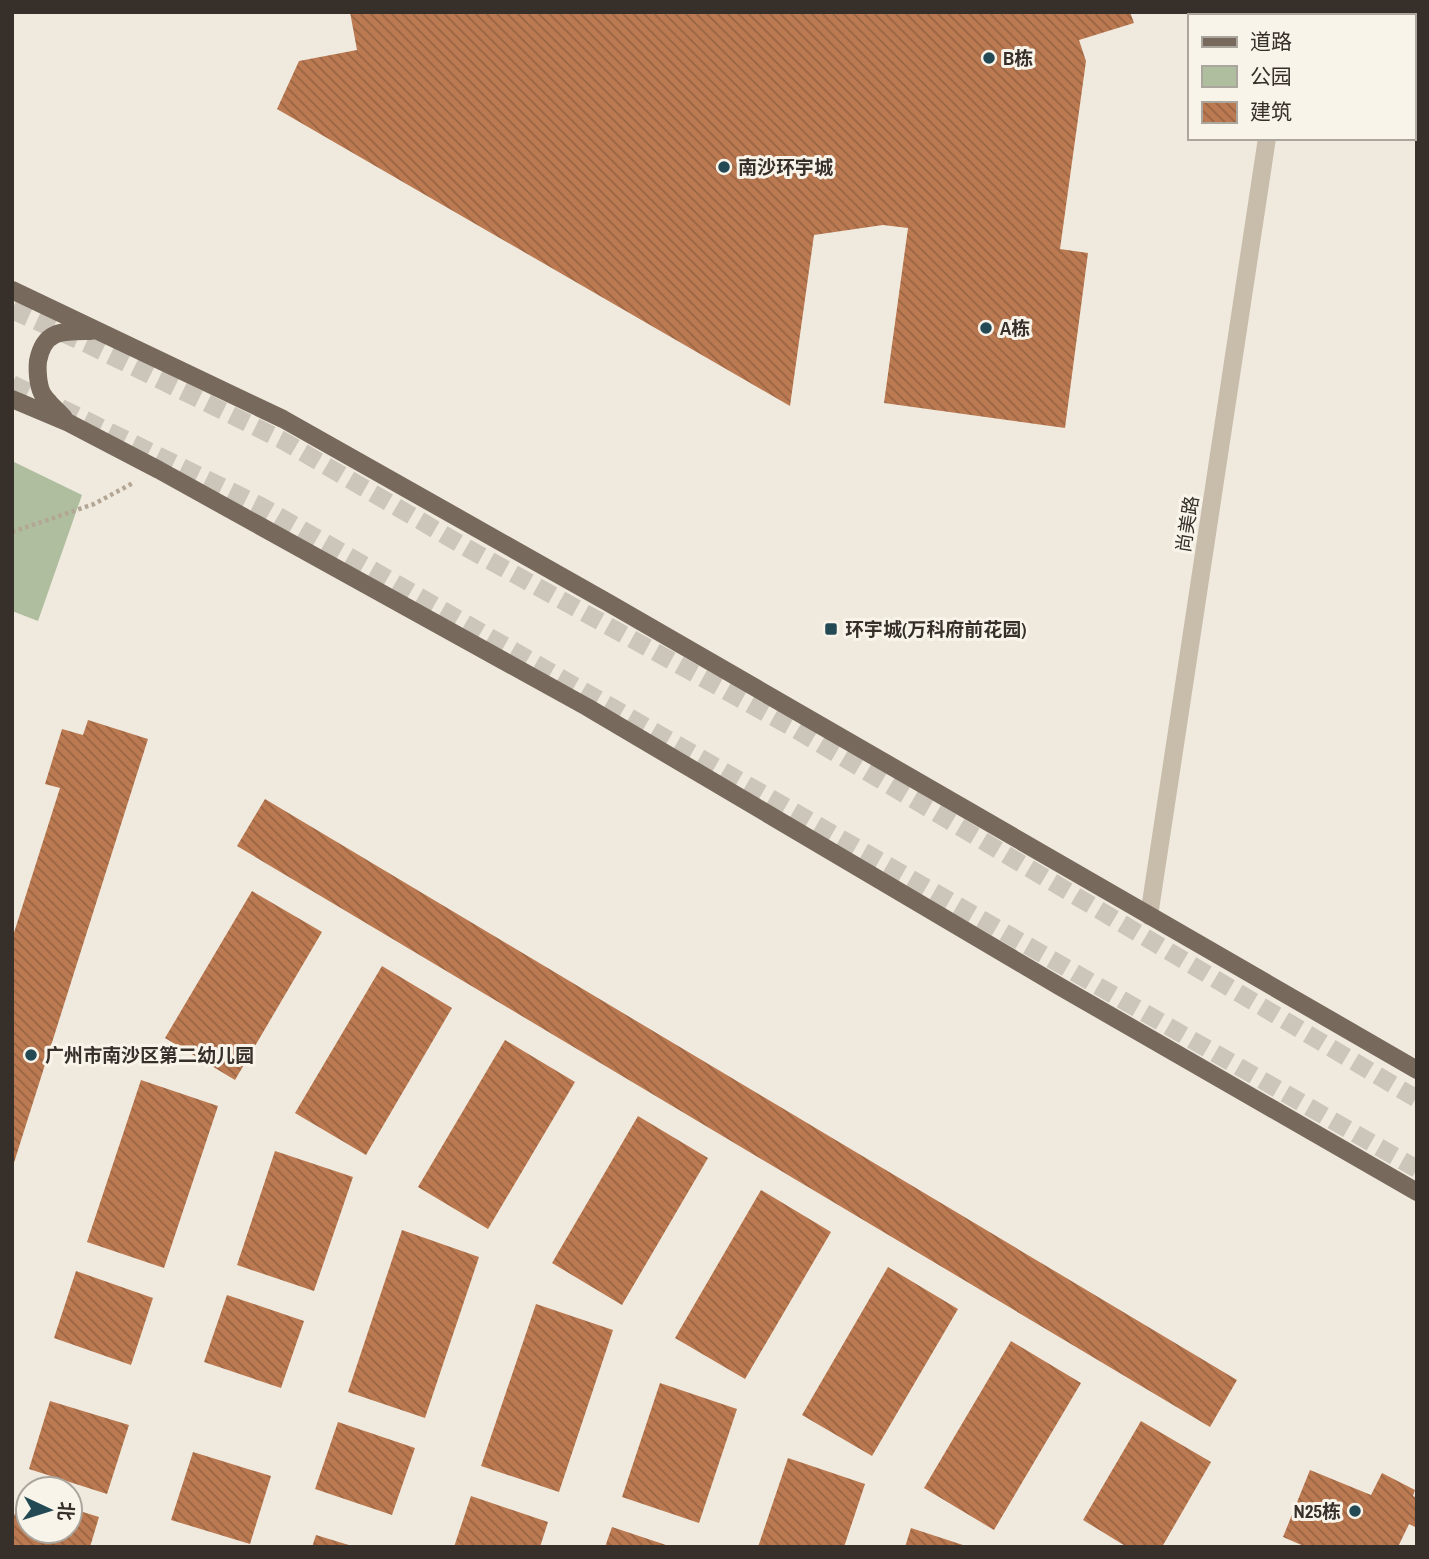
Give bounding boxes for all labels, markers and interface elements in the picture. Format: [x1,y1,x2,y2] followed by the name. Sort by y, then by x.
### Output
[1188,14,1415,140] legend
[1250,27,1292,56] text: 道路
[1003,45,1033,71] place label: B栋
[981,50,997,66] marker: B栋
[1250,62,1292,91] text: 公园
[1250,97,1292,126] text: 建筑
[738,154,833,180] place label: 南沙环宇城
[716,159,732,175] marker: 南沙环宇城
[1000,315,1030,341] place label: A栋
[978,320,994,336] marker: A栋
[1170,494,1204,554] street label: 尚美路
[845,616,1026,642] place label: 环宇城(万科府前花园)
[823,621,839,637] marker: 环宇城(万科府前花园)
[45,1042,254,1068] place label: 广州市南沙区第二幼儿园
[23,1047,39,1063] marker: 广州市南沙区第二幼儿园
[14,1475,84,1545] north arrow
[1293,1498,1341,1524] place label: N25栋
[52,1501,80,1522] text: 北
[1347,1503,1363,1519] marker: N25栋

